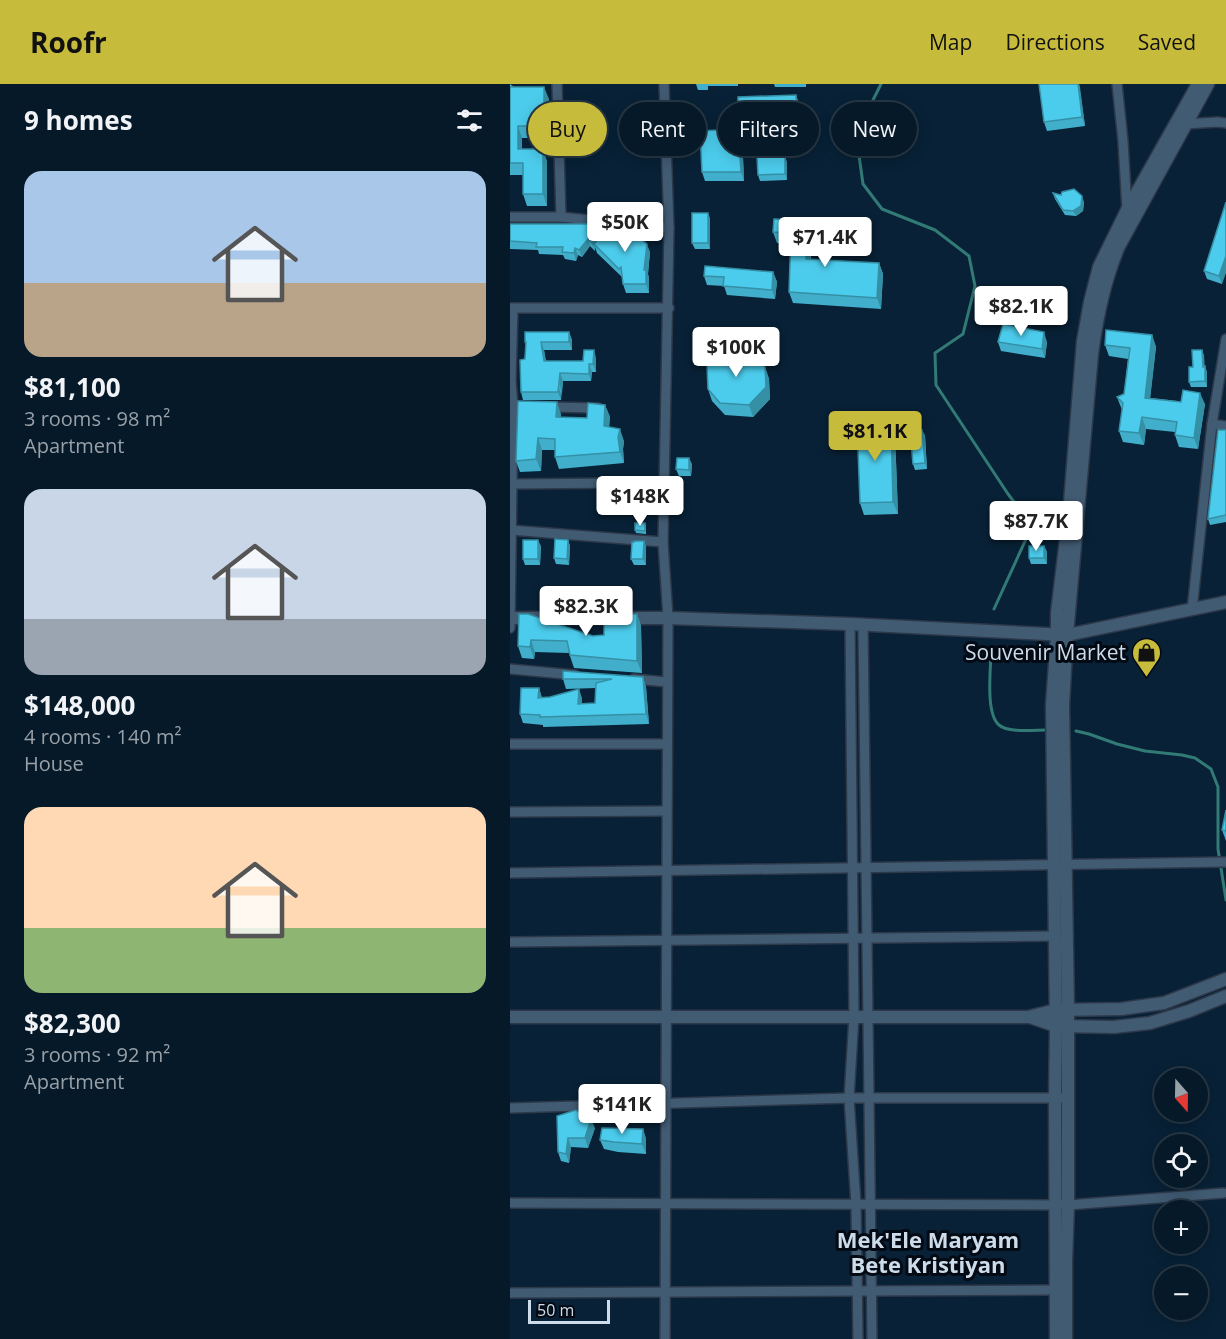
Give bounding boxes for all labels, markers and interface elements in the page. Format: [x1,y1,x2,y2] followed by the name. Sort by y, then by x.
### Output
[30,23,107,61] text: Roofr
[929,28,972,56] text: Map
[1005,28,1105,56] text: Directions
[1138,28,1196,56] text: Saved
[24,102,133,138] text: 9 homes
[528,102,607,156] chip: Buy
[619,102,706,156] chip: Rent
[718,102,819,156] chip: Filters
[831,102,917,156] chip: New
[453,104,486,137] icon: filters
[589,202,661,253] pin: $50K
[601,208,649,235] text: $50K
[201,210,309,318] icon: home
[776,217,874,268] pin: $71.4K
[793,223,857,250] text: $71.4K
[972,286,1070,337] pin: $82.1K
[989,292,1053,319] text: $82.1K
[694,327,778,378] pin: $100K
[706,333,766,360] text: $100K
[24,369,121,405] text: $81,100
[24,405,170,432] text: 3 rooms · 98 m²
[826,411,924,462] pin: $81.1K
[843,417,907,444] text: $81.1K
[24,432,124,459] text: Apartment
[598,476,682,527] pin: $148K
[610,482,670,509] text: $148K
[987,501,1085,552] pin: $87.7K
[1004,507,1068,534] text: $87.7K
[201,528,309,636] icon: home
[537,586,635,637] pin: $82.3K
[554,592,618,619] text: $82.3K
[1131,636,1163,678] shop icon: Souvenir Market
[965,638,1126,666] place label: Souvenir Market
[24,687,135,723] text: $148,000
[24,723,182,750] text: 4 rooms · 140 m²
[24,750,84,777] text: House
[201,846,309,954] icon: home
[24,1005,121,1041] text: $82,300
[24,1041,170,1068] text: 3 rooms · 92 m²
[24,1068,124,1095] text: Apartment
[1154,1068,1208,1122] north arrow
[1154,1068,1208,1320] map controls
[580,1084,664,1135] pin: $141K
[592,1090,652,1117] text: $141K
[1154,1134,1208,1188] button: locate
[1154,1200,1208,1254] button: +
[837,1224,1019,1279] district label: Mek'Ele Maryam Bete Kristiyan
[1154,1266,1208,1320] button: −
[528,1297,610,1324] scale bar
[537,1299,574,1321] text: 50 m

